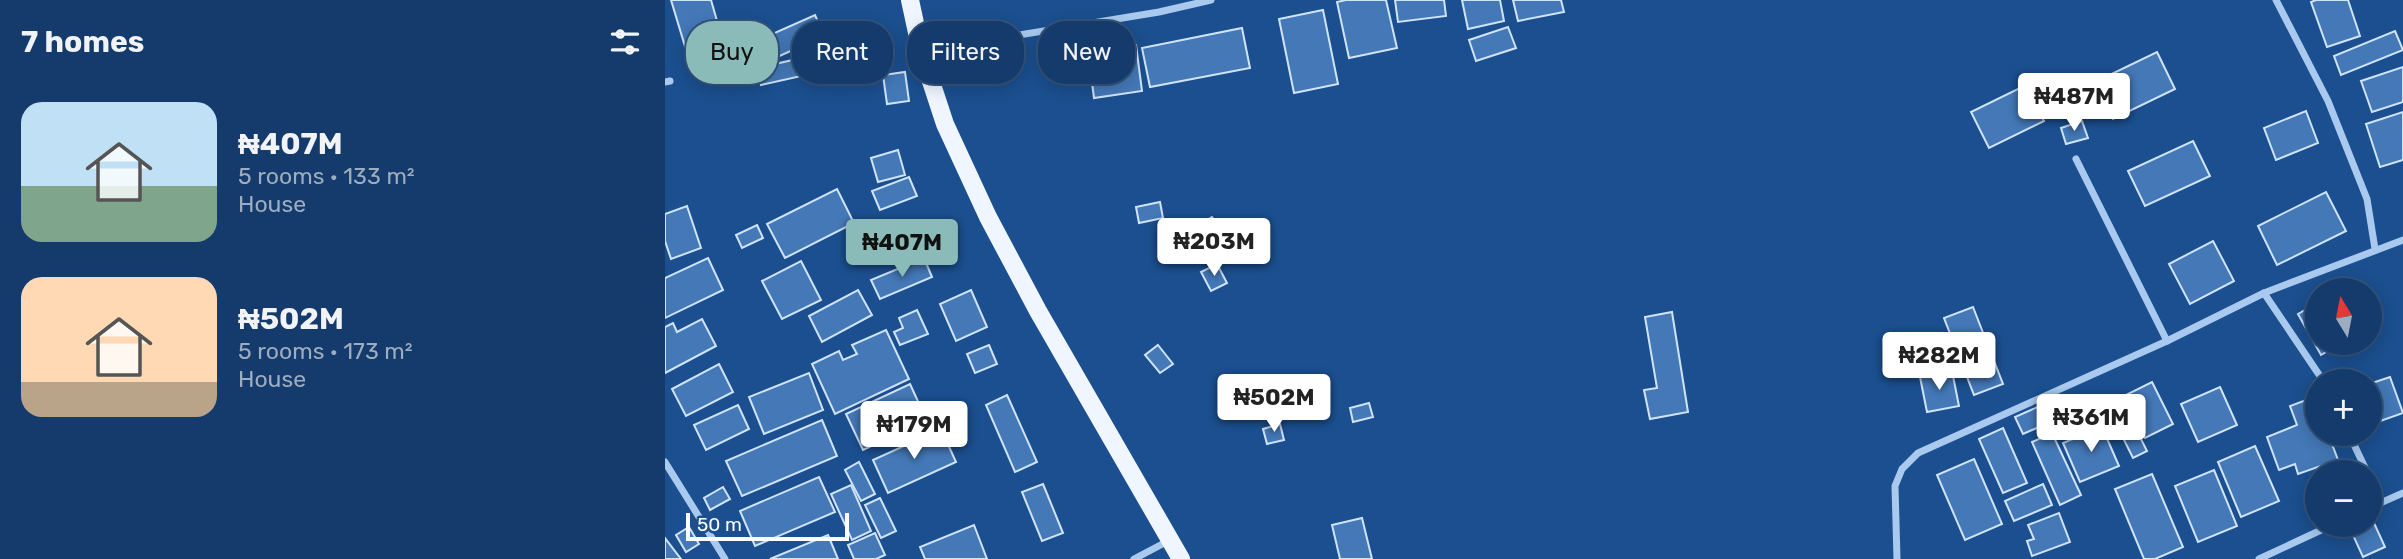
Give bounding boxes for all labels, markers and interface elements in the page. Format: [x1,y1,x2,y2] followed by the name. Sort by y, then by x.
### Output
[686,21,778,84] chip: Buy
[792,21,893,84] chip: Rent
[907,21,1024,84] chip: Filters
[1038,21,1135,84] chip: New
[606,23,644,61] icon: filters
[21,24,144,60] text: 7 homes
[2025,74,2123,133] pin: ₦487M
[2034,82,2114,110] text: ₦487M
[238,126,343,162] text: ₦407M
[77,130,161,214] icon: home
[238,162,415,190] text: 5 rooms · 133 m²
[238,190,306,218] text: House
[1165,218,1263,278] pin: ₦203M
[853,219,951,279] pin: ₦407M
[1173,227,1255,255] text: ₦203M
[862,228,942,256] text: ₦407M
[2305,278,2382,355] north arrow
[2305,278,2382,537] map controls
[238,301,344,337] text: ₦502M
[77,305,161,389] icon: home
[1890,332,1988,392] pin: ₦282M
[238,337,413,365] text: 5 rooms · 173 m²
[1898,341,1980,369] text: ₦282M
[238,365,306,393] text: House
[2305,369,2382,446] button: +
[1225,374,1323,434] pin: ₦502M
[1233,383,1315,411] text: ₦502M
[2042,394,2140,454] pin: ₦361M
[865,402,963,461] pin: ₦179M
[2053,403,2129,431] text: ₦361M
[876,410,952,438] text: ₦179M
[2305,460,2382,537] button: −
[686,510,849,542] scale bar
[697,513,742,536] text: 50 m

